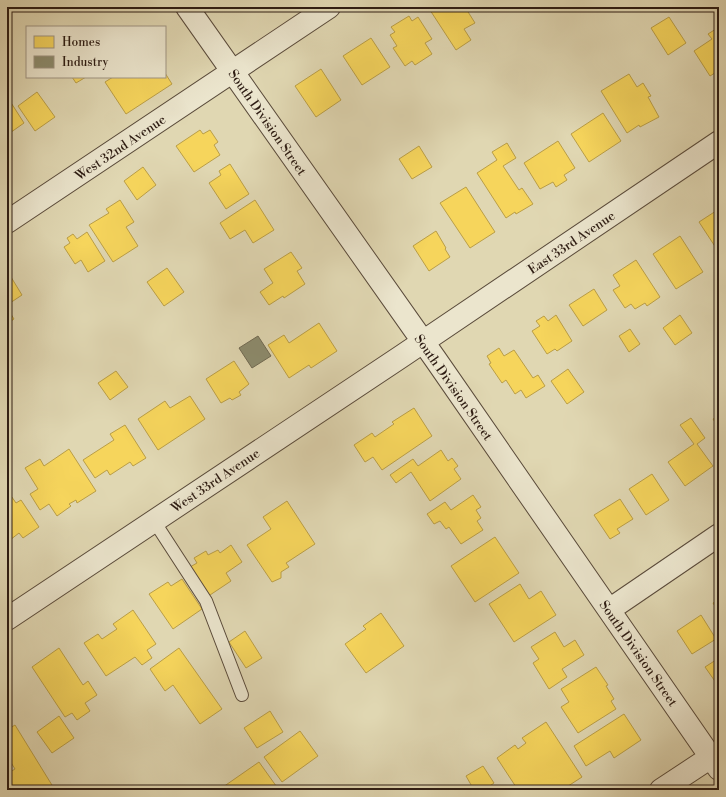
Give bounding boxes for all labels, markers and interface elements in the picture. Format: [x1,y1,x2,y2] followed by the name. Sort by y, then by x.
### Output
[26,26,166,78] legend
[62,35,100,50] text: Homes
[62,55,109,70] text: Industry
[225,67,310,179] street label: South Division Street
[71,111,169,185] street label: West 32nd Avenue
[525,208,618,278] street label: East 33rd Avenue
[411,332,496,444] street label: South Division Street
[167,445,263,517] street label: West 33rd Avenue
[596,598,681,710] street label: South Division Street

